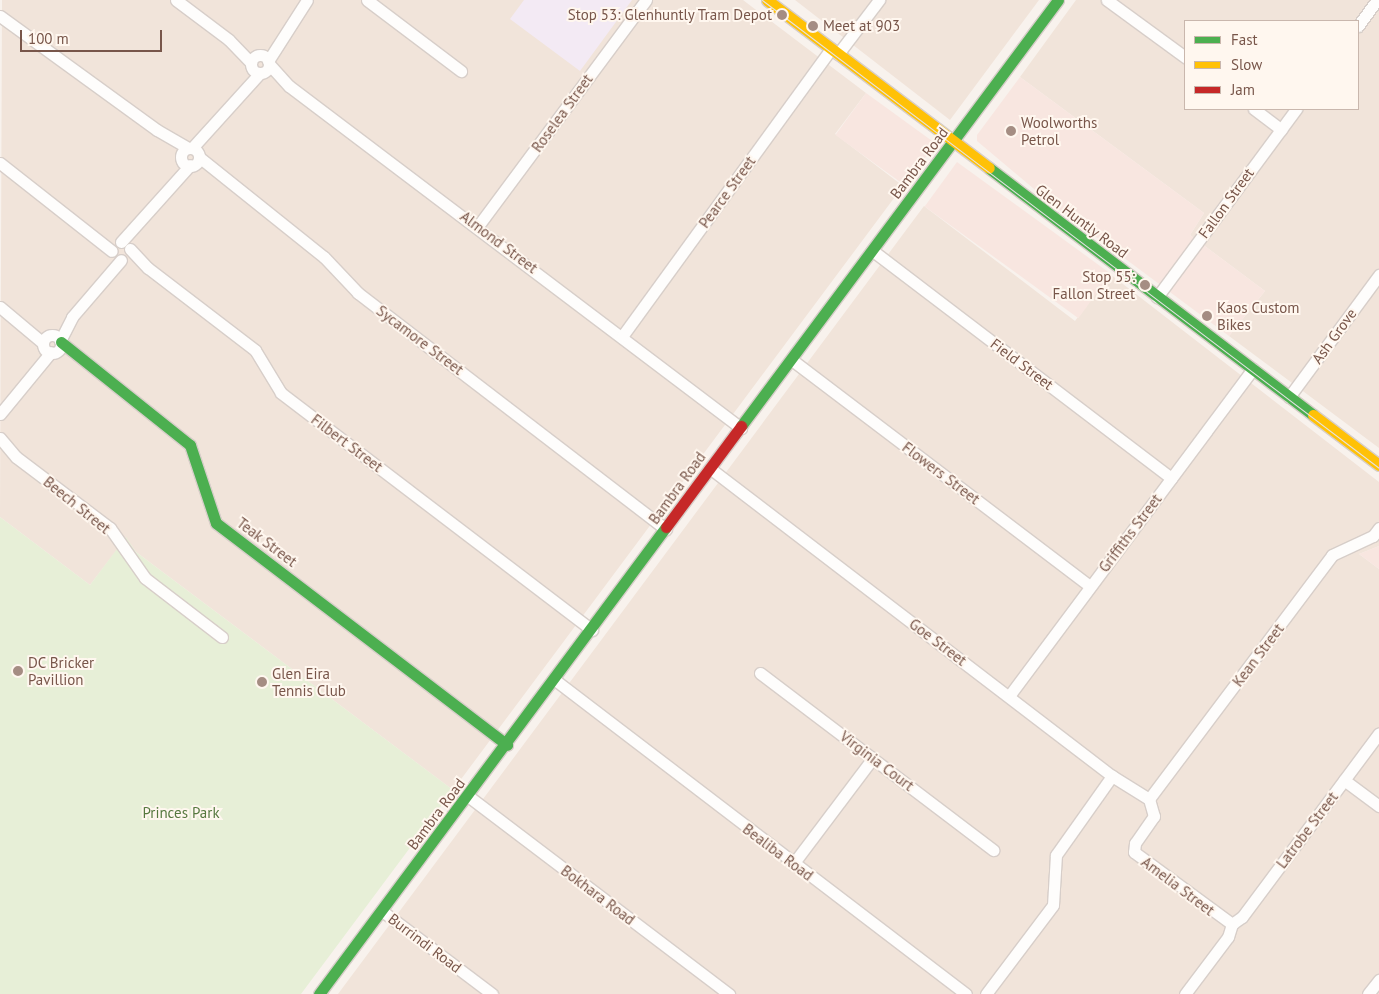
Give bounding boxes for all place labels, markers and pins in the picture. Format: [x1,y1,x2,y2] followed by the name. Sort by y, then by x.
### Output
[567,6,772,24] place label: Stop 53: Glenhuntly Tram Depot
[776,9,788,21] marker: Stop 53: Glenhuntly Tram Depot
[823,17,900,35] place label: Meet at 903
[807,20,819,32] marker: Meet at 903
[1021,113,1097,148] place label: Woolworths Petrol
[1005,125,1017,137] marker: Woolworths Petrol
[1052,267,1135,302] place label: Stop 55: Fallon Street
[1139,279,1151,291] marker: Stop 55: Fallon Street
[1217,298,1299,333] place label: Kaos Custom Bikes
[1201,310,1213,322] marker: Kaos Custom Bikes
[28,653,95,688] place label: DC Bricker Pavillion
[272,664,346,699] place label: Glen Eira Tennis Club
[12,665,24,677] marker: DC Bricker Pavillion
[256,676,268,688] marker: Glen Eira Tennis Club

